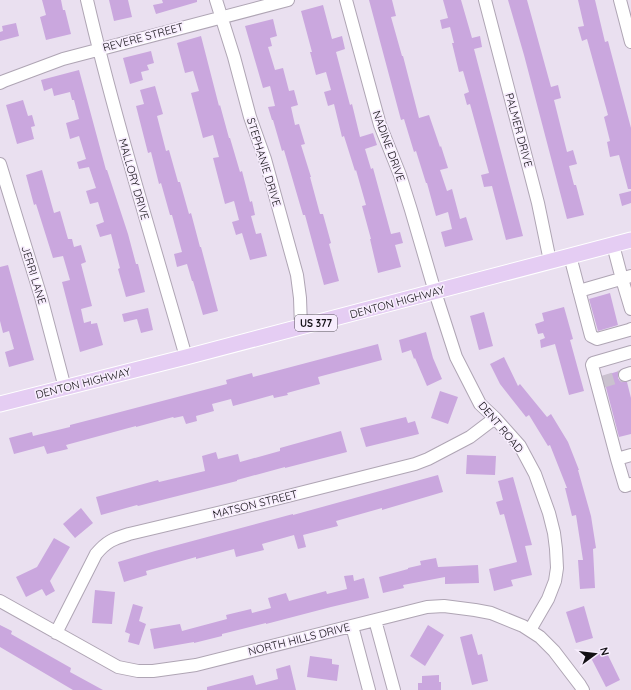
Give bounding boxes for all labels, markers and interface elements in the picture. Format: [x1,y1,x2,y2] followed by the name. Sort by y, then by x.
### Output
[101,19,185,55] street label: REVERE STREET
[502,91,536,169] street label: PALMER DRIVE
[370,109,408,183] street label: NADINE DRIVE
[244,116,284,208] street label: STEPHANIE DRIVE
[116,137,152,221] street label: MALLORY DRIVE
[18,244,50,306] street label: JERRI LANE
[348,283,446,321] street label: DENTON HIGHWAY
[295,315,337,331] road number: US 377
[34,364,132,402] street label: DENTON HIGHWAY
[476,399,526,455] street label: DENT ROAD
[211,487,299,521] street label: MATSON STREET
[247,620,351,658] street label: NORTH HILLS DRIVE
[575,634,615,674] north arrow
[597,646,612,657] text: N

